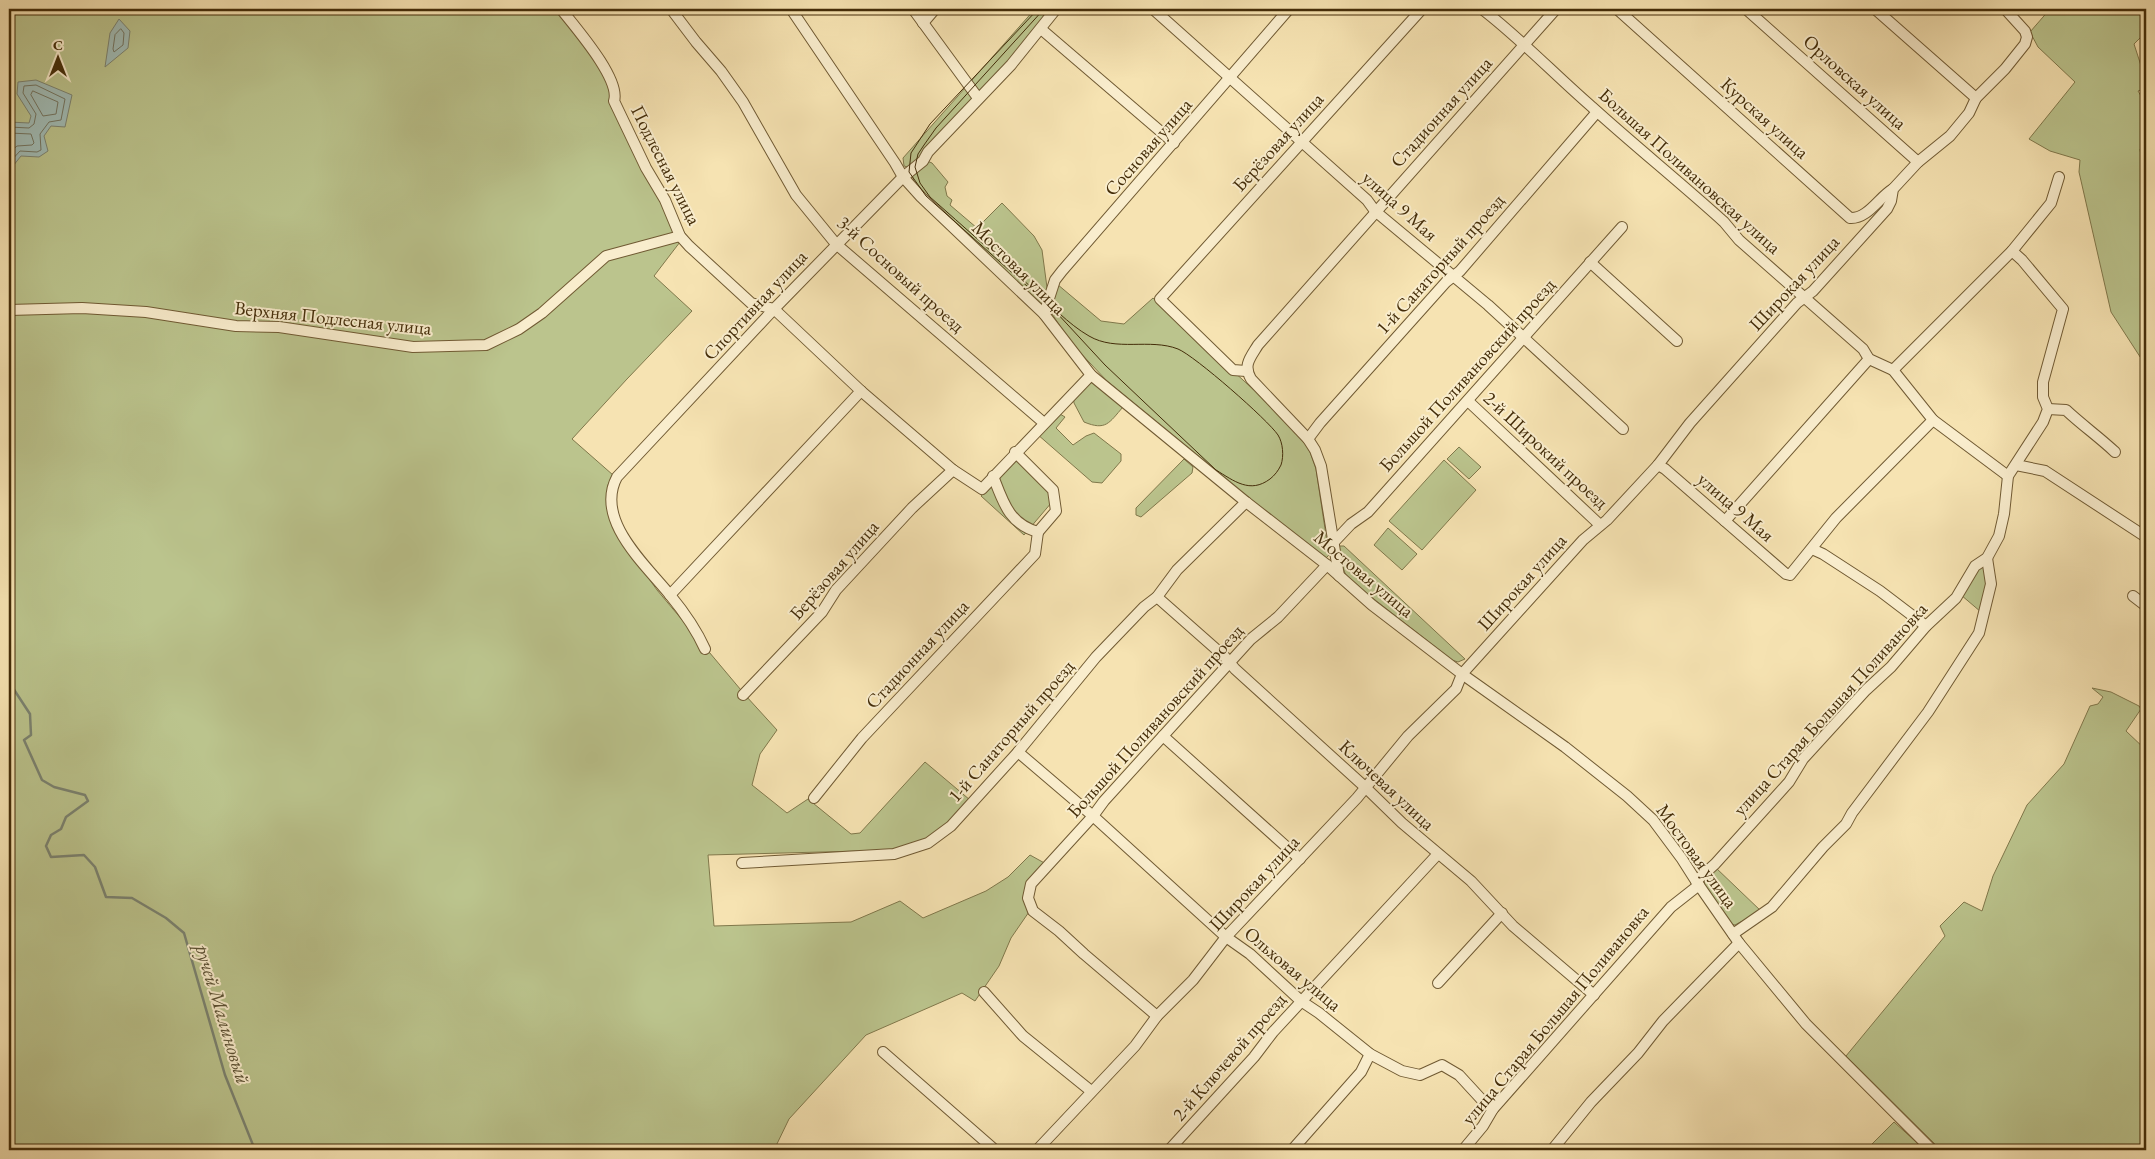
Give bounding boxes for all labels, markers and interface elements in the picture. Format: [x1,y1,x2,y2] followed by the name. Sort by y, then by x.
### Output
[1798,29,1912,135] street label: Орловская улица
[32,32,82,82] north arrow
[53,36,63,54] text: С
[1385,51,1498,173] street label: Стадионная улица
[1716,72,1815,165] street label: Курская улица
[1594,82,1787,260] street label: Большая Поливановская улица
[1227,87,1329,197] street label: Берёзовая улица
[1099,92,1198,201] street label: Сосновая улица
[625,101,707,230] street label: Подлесная улица
[1357,165,1444,247] street label: улица 9 Мая
[1370,188,1510,340] street label: 1-й Санаторный проезд
[832,210,970,338] street label: 3-й Сосновый проезд
[967,216,1072,321] street label: Мостовая улица
[1743,230,1845,336] street label: Широкая улица
[697,244,813,366] street label: Спортивная улица
[1373,273,1561,477] street label: Большой Поливановский проезд
[233,295,433,341] street label: Верхняя Подлесная улица
[1478,386,1614,515] street label: 2-й Широкий проезд
[1692,467,1780,548] street label: улица 9 Мая
[784,514,885,625] street label: Берёзовая улица
[1309,525,1420,623] street label: Мостовая улица
[1472,528,1572,636] street label: Широкая улица
[860,594,975,714] street label: Стадионная улица
[1727,597,1933,821] street label: улица Старая Большая Поливановка
[1061,619,1249,823] street label: Большой Поливановский проезд
[942,654,1080,807] street label: 1-й Санаторный проезд
[1334,734,1441,836] street label: Ключевая улица
[1651,799,1744,914] street label: Мостовая улица
[1203,830,1305,936] street label: Широкая улица
[1456,900,1655,1130] street label: улица Старая Большая Поливановка
[1239,921,1347,1017] street label: Ольховая улица
[189,938,257,1087] water label: ручей Малиновый
[1167,988,1292,1126] street label: 2-й Ключевой проезд

